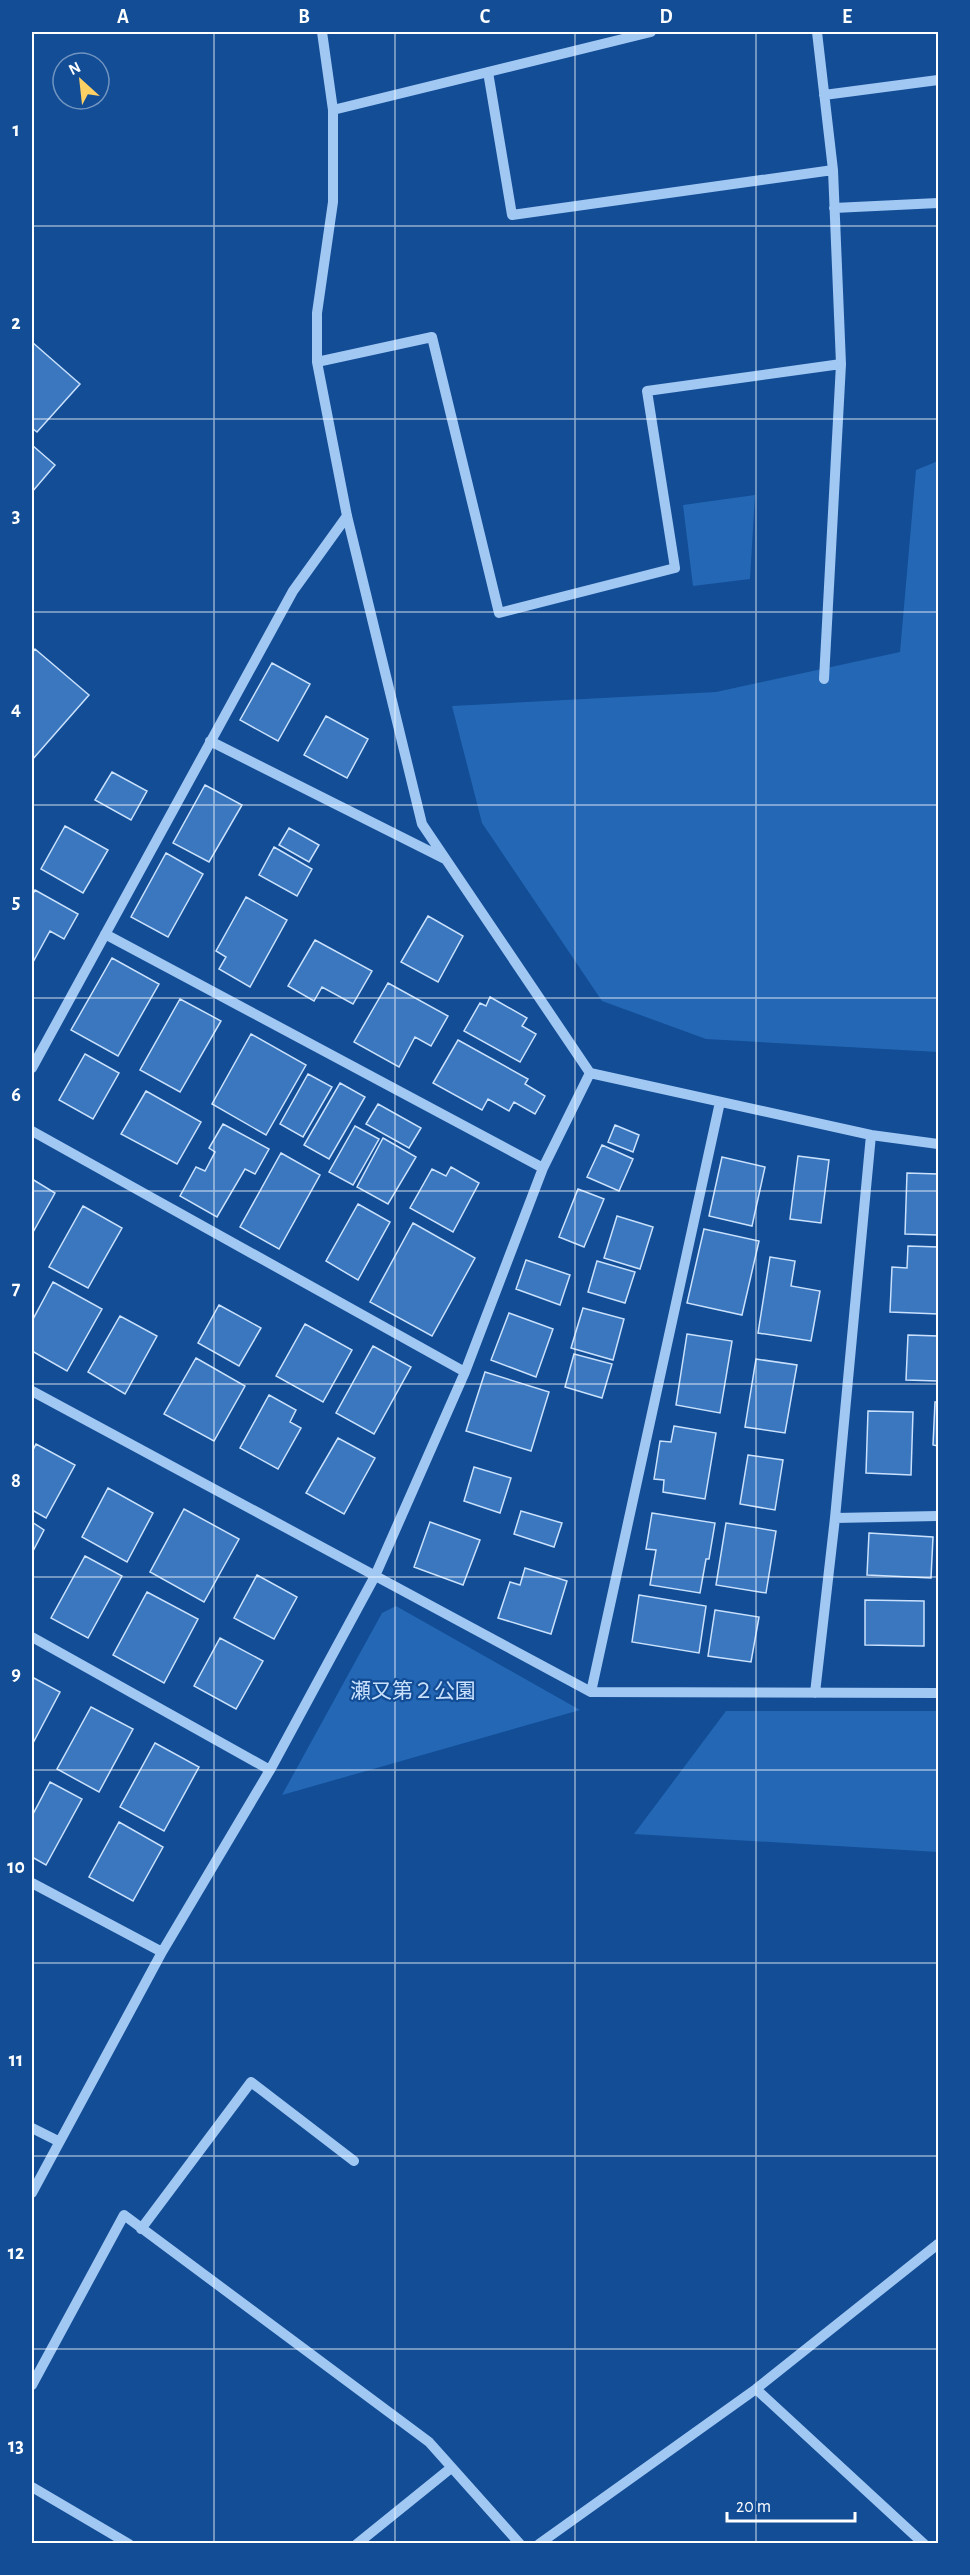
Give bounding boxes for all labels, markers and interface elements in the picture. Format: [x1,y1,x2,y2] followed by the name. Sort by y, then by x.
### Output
[117,7,129,27] text: A
[298,7,310,27] text: B
[480,7,491,27] text: C
[659,7,673,27] text: D
[842,7,852,27] text: E
[51,51,111,111] north arrow
[66,59,83,78] text: N
[12,120,20,140] text: 1
[11,313,21,333] text: 2
[12,506,20,526] text: 3
[11,699,21,719] text: 4
[12,892,20,912] text: 5
[11,1085,21,1105] text: 6
[12,1278,21,1298] text: 7
[11,1471,21,1491] text: 8
[11,1664,21,1684] text: 9
[350,1680,476,1702] park label: 瀬又第２公園
[7,1857,25,1877] text: 10
[9,2050,23,2070] text: 11
[8,2243,24,2263] text: 12
[8,2436,24,2456] text: 13
[727,2485,854,2523] scale bar
[736,2498,771,2516] text: 20 m

